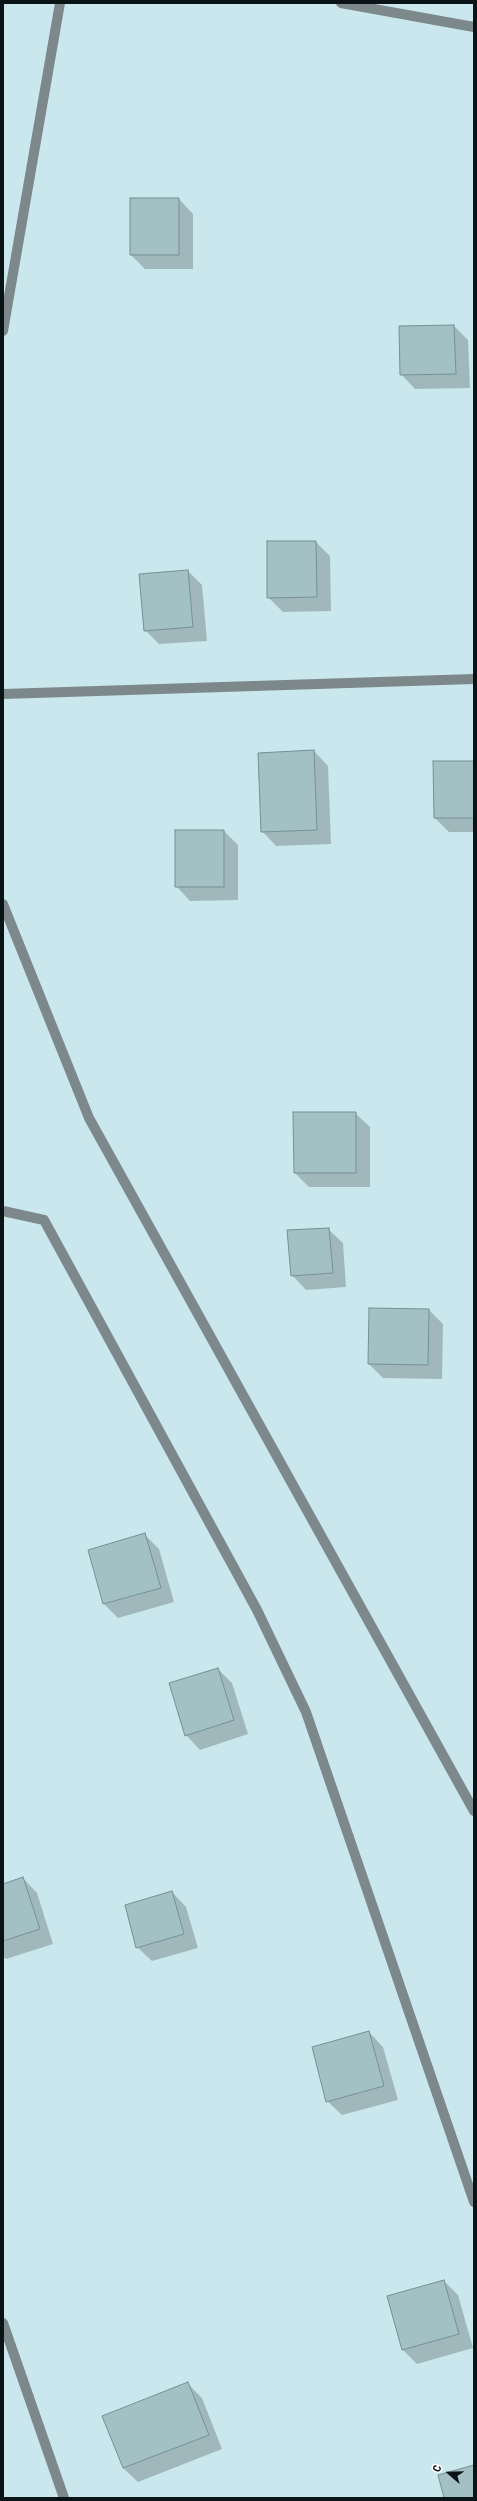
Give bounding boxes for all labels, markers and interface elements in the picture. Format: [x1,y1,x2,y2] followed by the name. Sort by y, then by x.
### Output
[429,2453,469,2493] north arrow
[430,2464,444,2474] text: С

